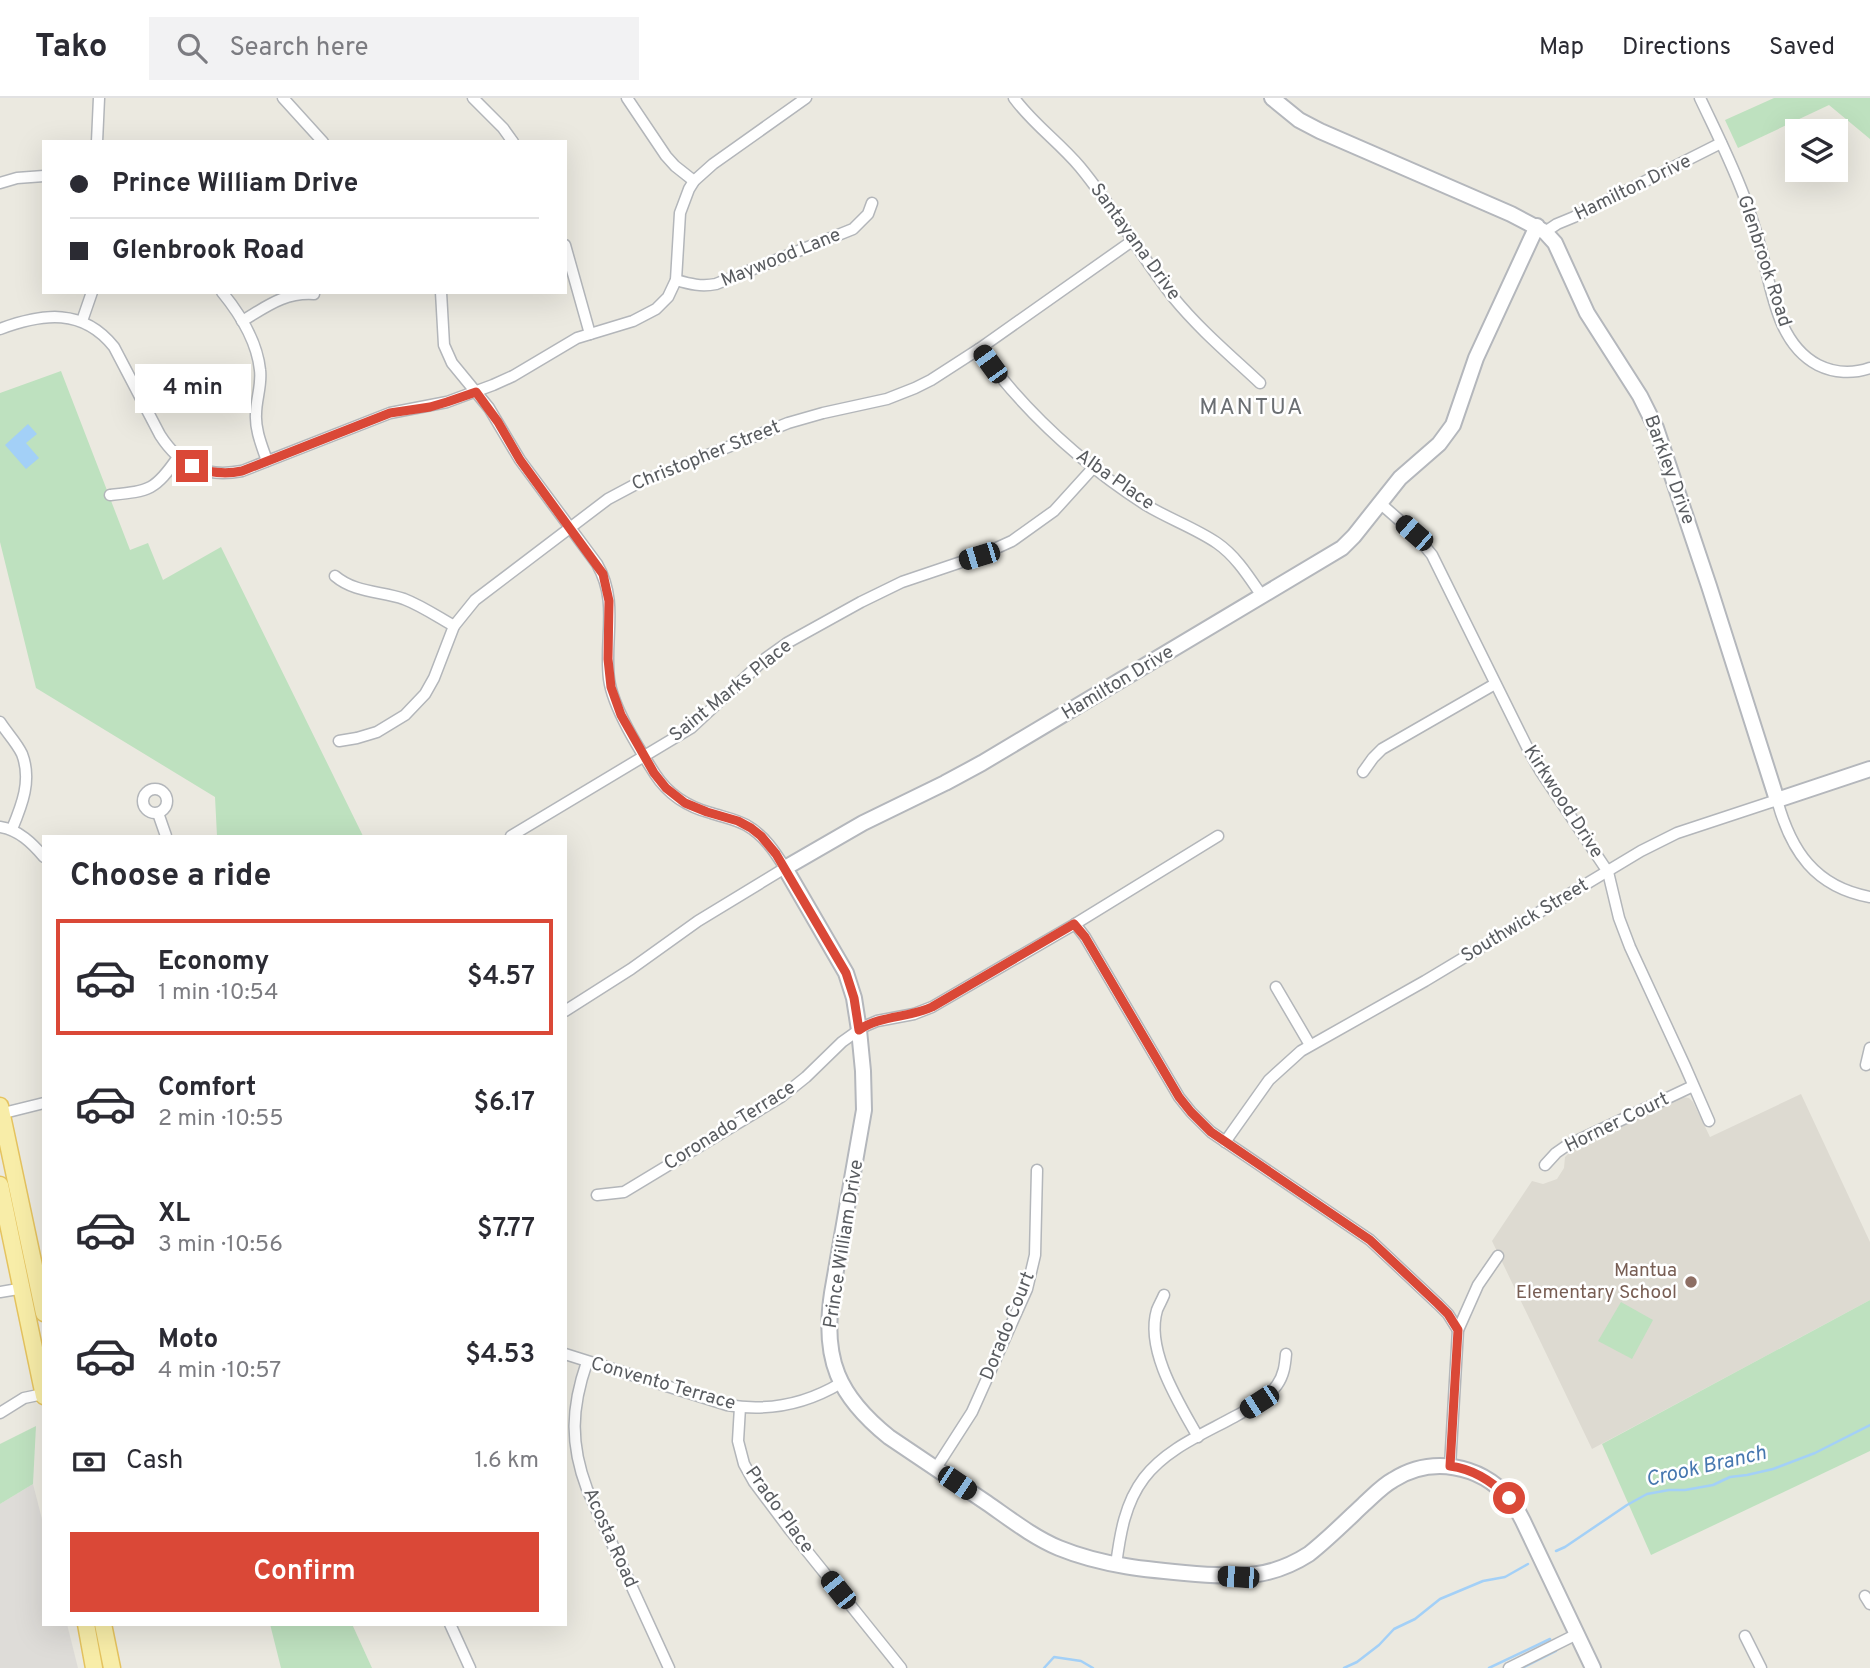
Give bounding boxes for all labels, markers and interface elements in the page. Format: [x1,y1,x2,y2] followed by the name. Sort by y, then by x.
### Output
[149,17,639,80] search box
[35,27,107,69] text: Tako
[173,29,211,67] icon: search
[229,32,368,65] text: Search here
[1539,33,1584,63] text: Map
[1622,33,1731,63] text: Directions
[1769,33,1835,63] text: Saved
[1785,119,1848,182] map controls
[1785,119,1848,182] button: layers
[1571,149,1695,227] street label: Hamilton Drive
[112,168,358,201] text: Prince William Drive
[1084,179,1186,305] street label: Santayana Drive
[1731,192,1797,330] street label: Glenbrook Road
[718,223,844,293] street label: Maywood Lane
[112,235,304,268] text: Glenbrook Road
[970,341,1011,387] car
[134,364,250,414] callout: 4 min
[163,374,223,403] text: 4 min
[1199,394,1305,423] district label: MANTUA
[1638,412,1700,528] street label: Barkley Drive
[628,415,784,497] street label: Christopher Street
[1071,444,1159,516] street label: Alba Place
[176,450,208,482] route end
[1392,511,1437,555] car
[956,540,1003,572] car
[665,634,797,748] street label: Saint Marks Place
[1058,640,1178,726] street label: Hamilton Drive
[1518,741,1608,863] street label: Kirkwood Drive
[70,857,271,897] text: Choose a ride
[1457,874,1593,968] street label: Southwick Street
[74,946,137,1009] icon: car
[158,946,269,979] text: Economy
[467,961,535,994] text: $4.57
[158,979,279,1008] text: 1 min · 10:54
[74,1072,137,1135] icon: car
[158,1072,256,1105] text: Comfort
[660,1076,800,1176] street label: Coronado Terrace
[474,1087,535,1120] text: $6.17
[1561,1087,1673,1159] street label: Horner Court
[158,1105,284,1134] text: 2 min · 10:55
[819,1158,869,1330] street label: Prince William Drive
[74,1198,137,1261] icon: car
[158,1198,190,1231] text: XL
[477,1213,535,1246] text: $7.77
[158,1231,283,1260] text: 3 min · 10:56
[1516,1259,1677,1305] place label: Mantua Elementary School
[975,1268,1041,1384] street label: Dorado Court
[1683,1274,1699,1290] marker: Mantua Elementary School
[74,1324,137,1387] icon: car
[158,1324,218,1357] text: Moto
[465,1339,535,1372] text: $4.53
[588,1352,738,1416] street label: Convento Terrace
[158,1357,281,1386] text: 4 min · 10:57
[1236,1382,1283,1422] car
[1643,1440,1769,1494] water label: Crook Branch
[70,1443,108,1481] icon: cash
[126,1445,183,1478] text: Cash
[474,1447,539,1476] text: 1.6 km
[739,1462,819,1558] street label: Prado Place
[934,1463,981,1503] car
[1493,1482,1525,1514] route start
[577,1484,643,1592] street label: Acosta Road
[70,1532,539,1612] button: Confirm
[1217,1565,1260,1589] car
[817,1567,860,1613] car

